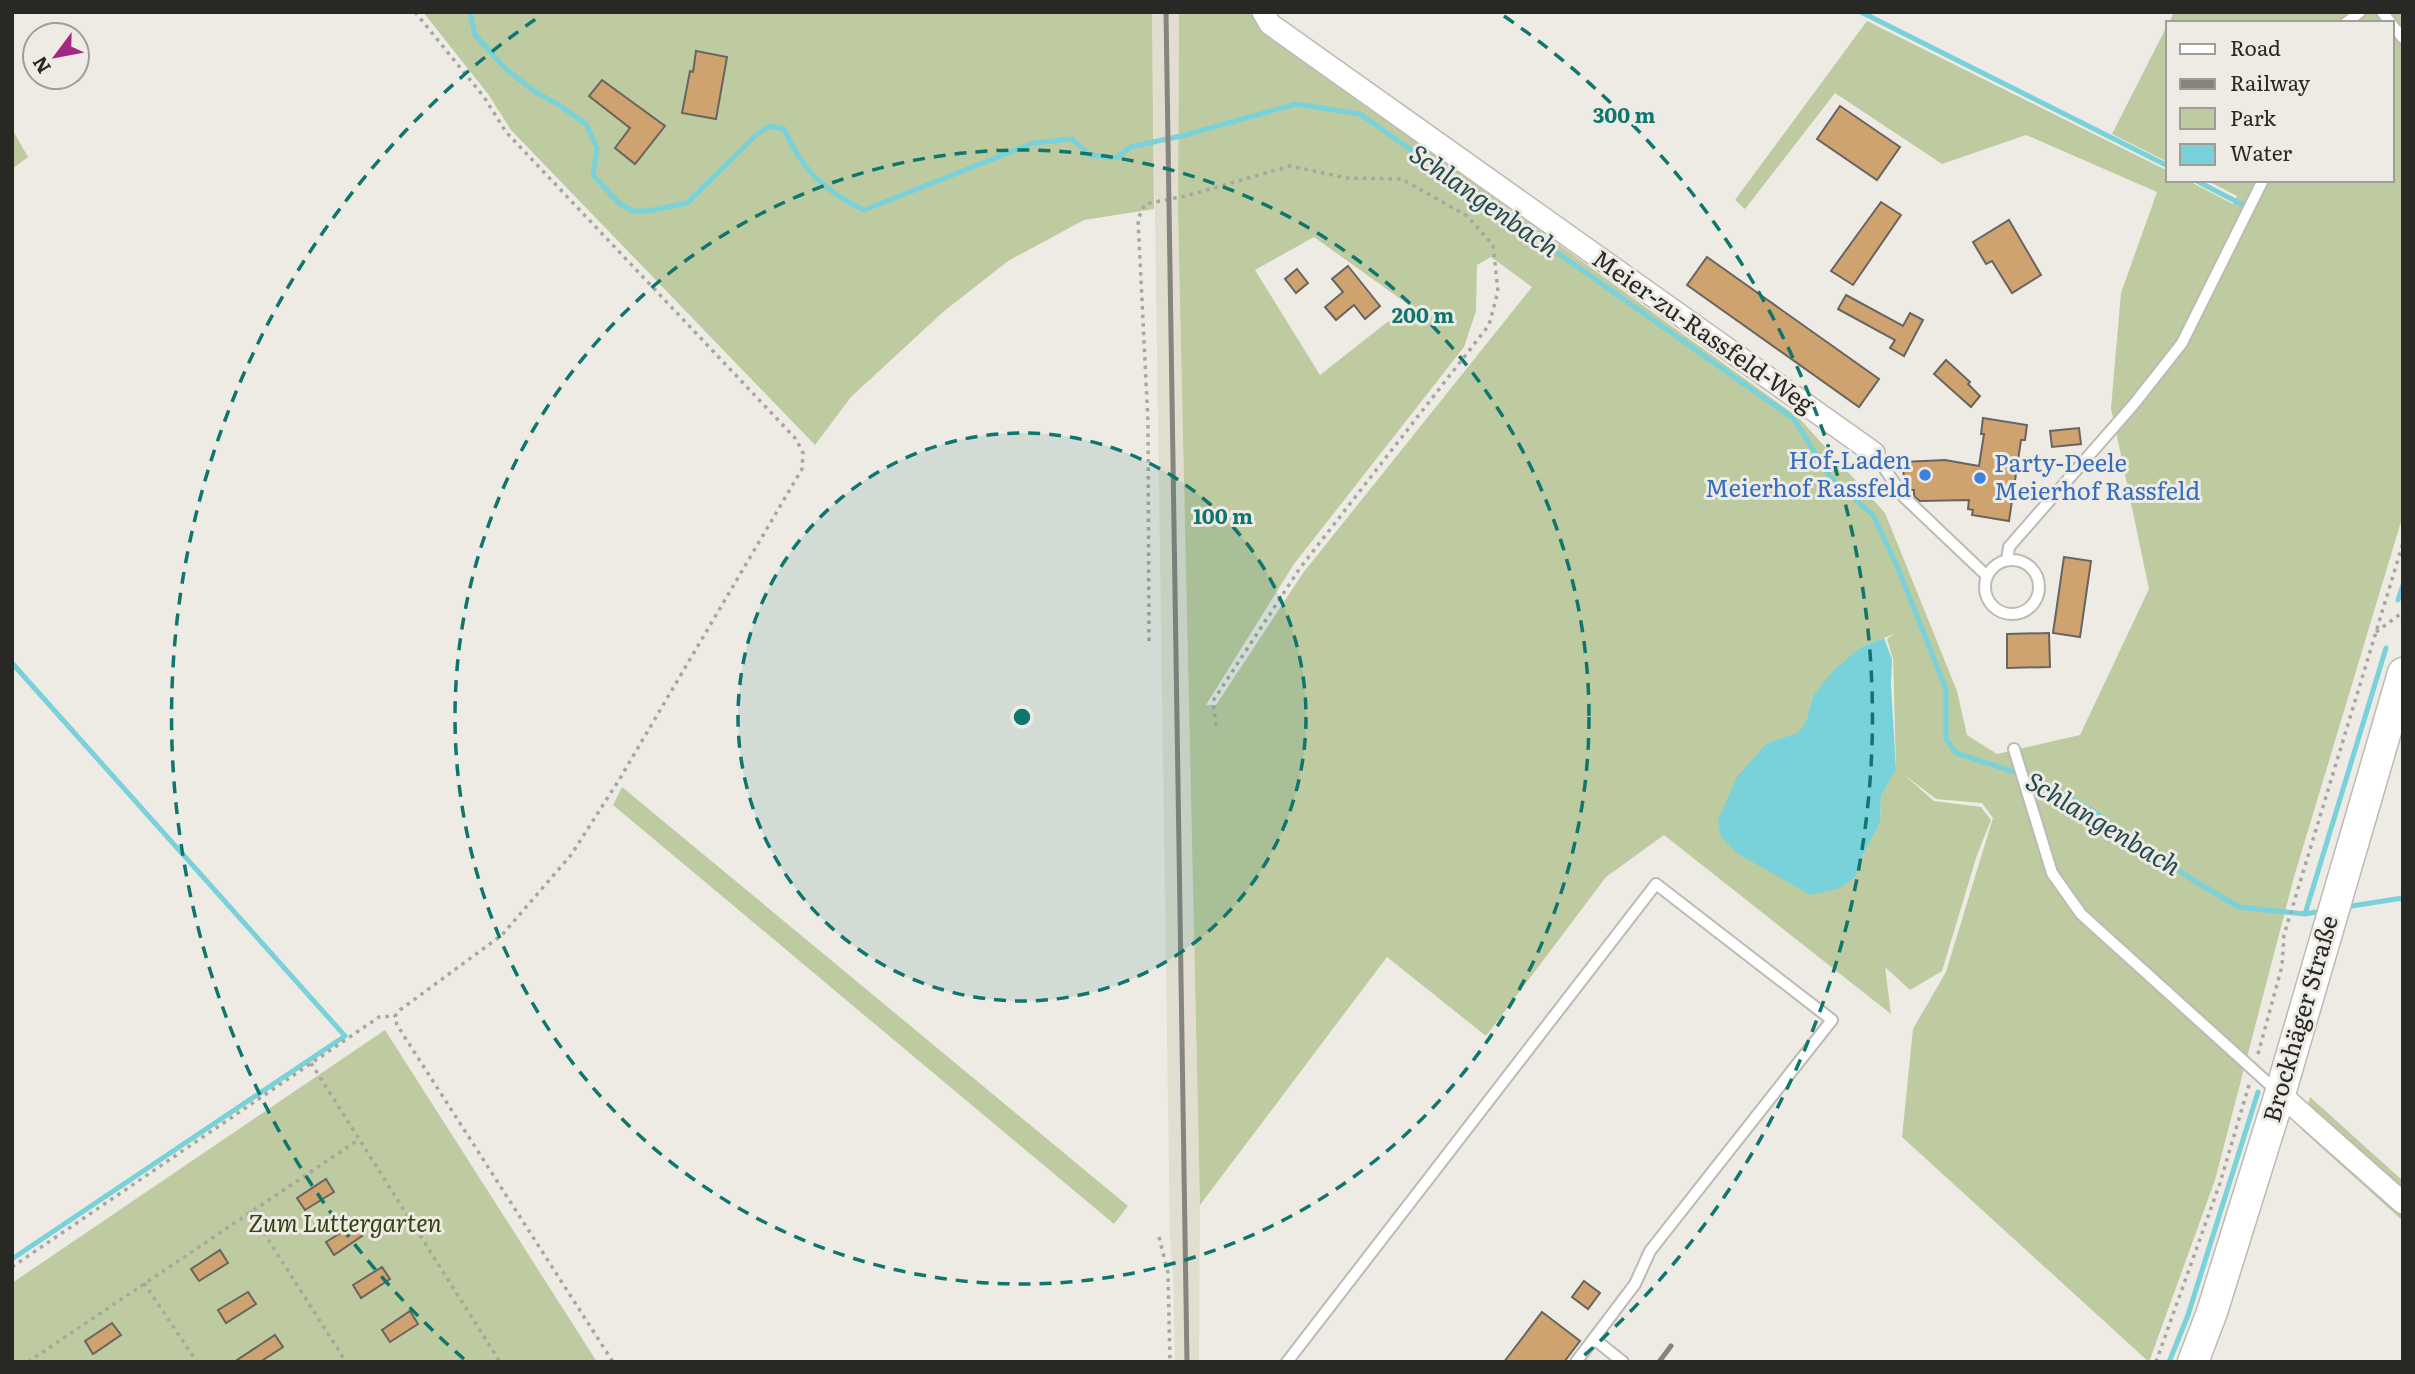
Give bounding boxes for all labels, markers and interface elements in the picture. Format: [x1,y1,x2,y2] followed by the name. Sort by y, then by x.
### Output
[21,21,91,91] north arrow
[2166,21,2394,182] legend
[2230,31,2281,62] text: Road
[25,51,57,80] text: N
[2230,66,2311,97] text: Railway
[1593,98,1655,129] text: 300 m
[2230,101,2276,132] text: Park
[1403,133,1568,265] water label: Schlangenbach
[2230,136,2292,167] text: Water
[1586,240,1823,420] street label: Meier-zu-Rassfeld-Weg
[1392,298,1454,329] text: 200 m
[1705,441,1911,504] place label: Hof-Laden Meierhof Rassfeld
[1994,444,2200,507] place label: Party-Deele Meierhof Rassfeld
[1917,467,1933,483] marker: Hof-Laden Meierhof Rassfeld
[1972,470,1988,486] marker: Party-Deele Meierhof Rassfeld
[1193,499,1253,530] text: 100 m
[1010,705,1034,729] centre of rings
[2019,760,2189,884] water label: Schlangenbach
[2252,911,2345,1126] street label: Brockhäger Straße
[248,1204,442,1239] park label: Zum Luttergarten

